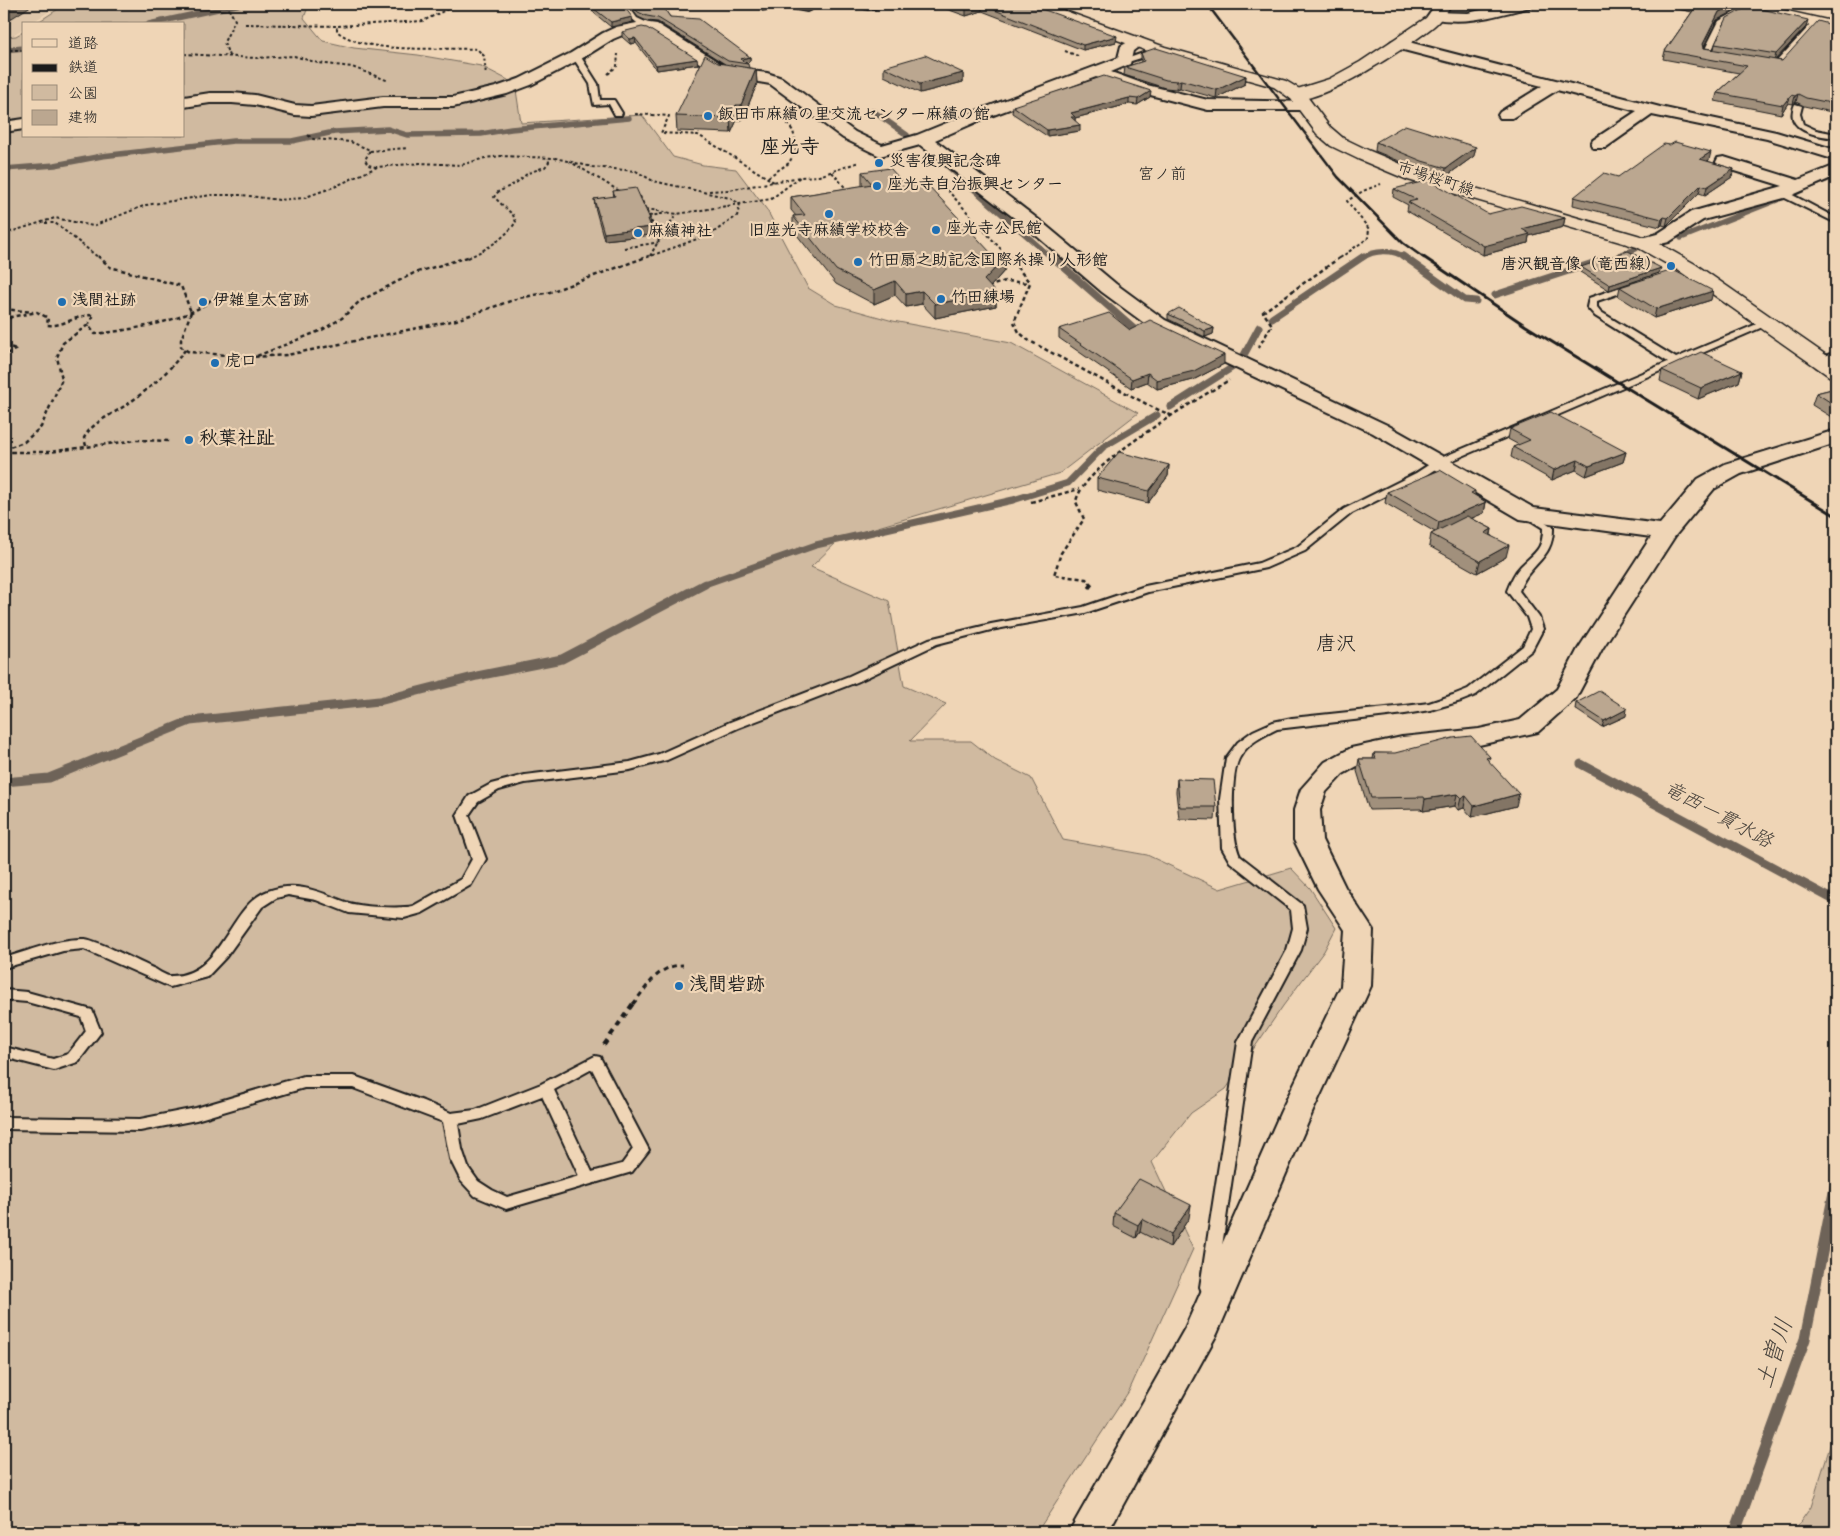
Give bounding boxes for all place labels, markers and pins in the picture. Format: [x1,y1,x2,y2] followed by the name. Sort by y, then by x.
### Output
[718,105,990,126] place label: 飯田市麻績の里交流センター麻績の館
[702,110,714,122] marker: 飯田市麻績の里交流センター麻績の館
[889,152,1001,173] place label: 災害復興記念碑
[873,157,885,169] marker: 災害復興記念碑
[887,175,1063,196] place label: 座光寺自治振興センター
[871,180,883,192] marker: 座光寺自治振興センター
[823,208,835,220] marker: 旧座光寺麻績学校校舎
[946,219,1042,240] place label: 座光寺公民館
[749,221,909,242] place label: 旧座光寺麻績学校校舎
[648,222,712,243] place label: 麻績神社
[930,224,942,236] marker: 座光寺公民館
[632,227,644,239] marker: 麻績神社
[868,251,1108,272] place label: 竹田扇之助記念国際糸操り人形館
[1501,255,1661,276] place label: 唐沢観音像（竜西線）
[852,256,864,268] marker: 竹田扇之助記念国際糸操り人形館
[1665,260,1677,272] marker: 唐沢観音像（竜西線）
[951,288,1015,309] place label: 竹田練場
[72,291,136,312] place label: 浅間社跡
[213,291,309,312] place label: 伊雑皇太宮跡
[935,293,947,305] marker: 竹田練場
[56,296,68,308] marker: 浅間社跡
[197,296,209,308] marker: 伊雑皇太宮跡
[225,352,257,373] place label: 虎口
[209,357,221,369] marker: 虎口
[199,428,275,452] place label: 秋葉社趾
[183,434,195,446] marker: 秋葉社趾
[689,974,765,998] place label: 浅間砦跡
[673,980,685,992] marker: 浅間砦跡

